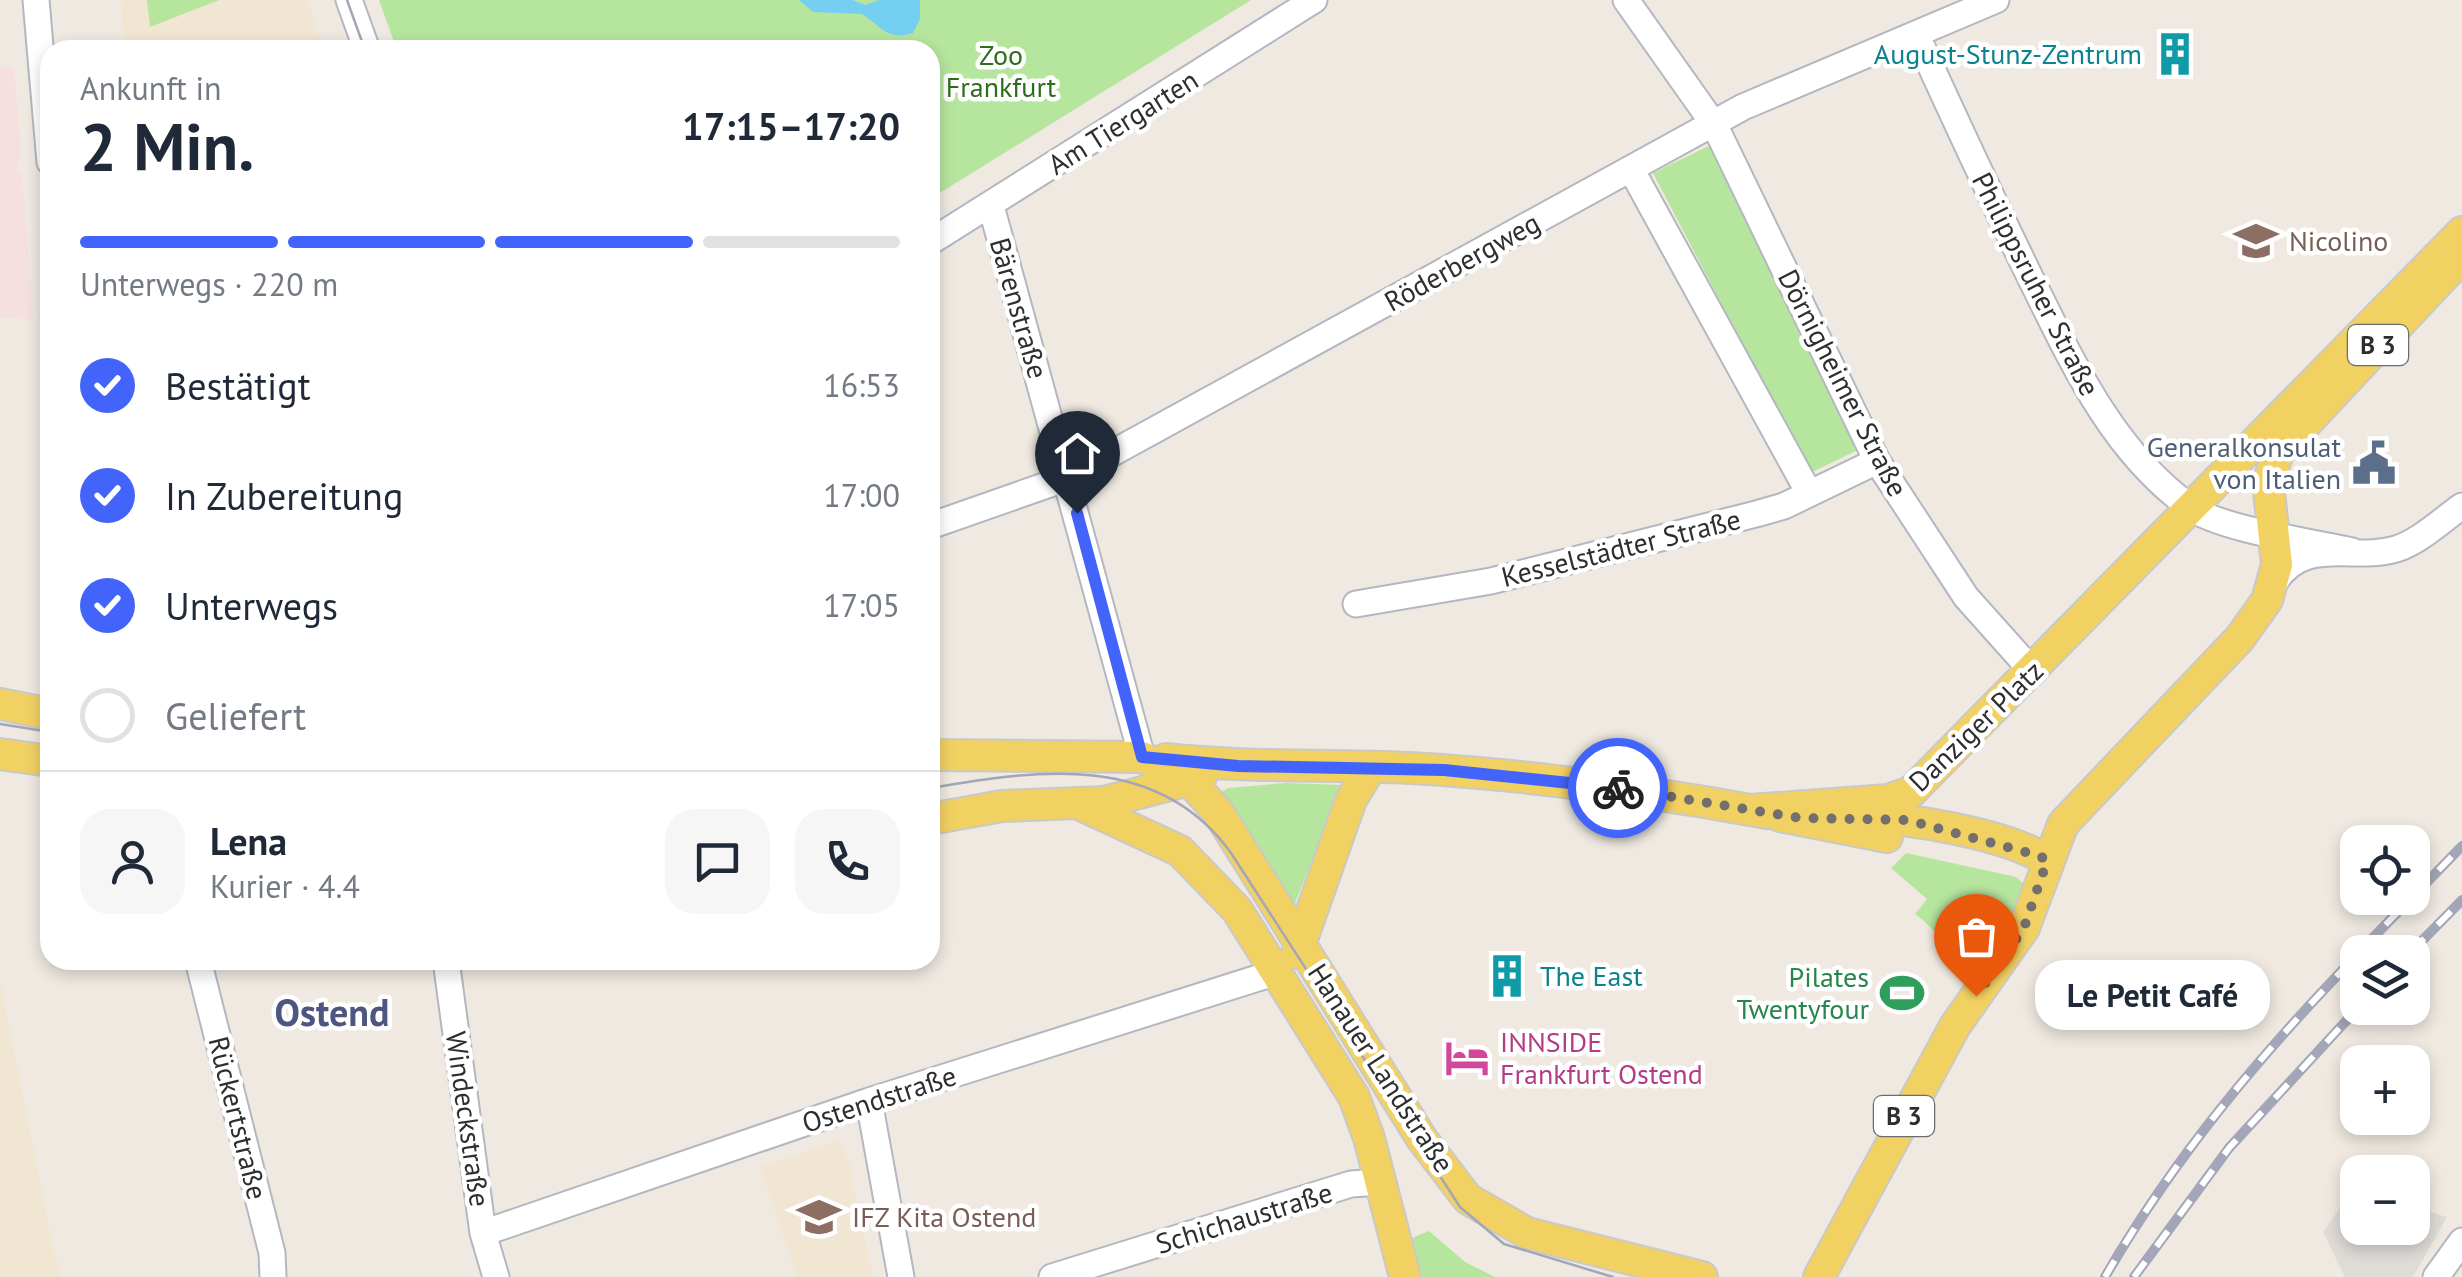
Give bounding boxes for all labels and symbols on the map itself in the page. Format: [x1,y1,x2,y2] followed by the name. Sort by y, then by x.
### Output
[2151,30,2199,78] building icon: August-Stunz-Zentrum
[1874,35,2142,72] place label: August-Stunz-Zentrum
[946,36,1057,105] park label: Zoo Frankfurt
[1041,61,1205,182] street label: Am Tiergarten
[1964,166,2109,402] street label: Philippsruher Straße
[1377,204,1546,320] street label: Röderbergweg
[2232,217,2280,265] school or university icon: Nicolino
[2289,222,2388,259] place label: Nicolino
[982,233,1057,383] street label: Bärenstraße
[1770,263,1917,503] street label: Dörnigheimer Straße
[2348,325,2408,365] road number: B 3
[1035,411,1120,514] pin
[2147,428,2342,497] place label: Generalkonsulat von Italien
[2350,439,2398,487] public building icon: Generalkonsulat von Italien
[1497,500,1744,595] street label: Kesselstädter Straße
[1900,652,2051,799] street label: Danziger Platz
[1568,738,1668,838] courier
[1934,894,2019,997] pin
[1483,952,1531,1000] building icon: The East
[1300,956,1463,1179] street label: Hanauer Landstraße
[1540,957,1643,994] place label: The East
[1736,958,1869,1027] place label: Pilates Twentyfour
[2036,961,2271,1031] callout: Le Petit Café
[1878,969,1926,1017] sports icon: Pilates Twentyfour
[274,987,390,1036] district label: Ostend
[1500,1023,1703,1092] place label: INNSIDE Frankfurt Ostend
[438,1029,499,1209] street label: Windeckstraße
[200,1033,277,1203] street label: Rückertstraße
[1443,1034,1491,1082] hotel icon: INNSIDE Frankfurt Ostend
[797,1056,961,1141] street label: Ostendstraße
[1874,1096,1934,1136] road number: B 3
[1151,1173,1337,1262] street label: Schichaustraße
[795,1193,843,1241] school or university icon: IFZ Kita Ostend
[852,1198,1036,1235] place label: IFZ Kita Ostend

